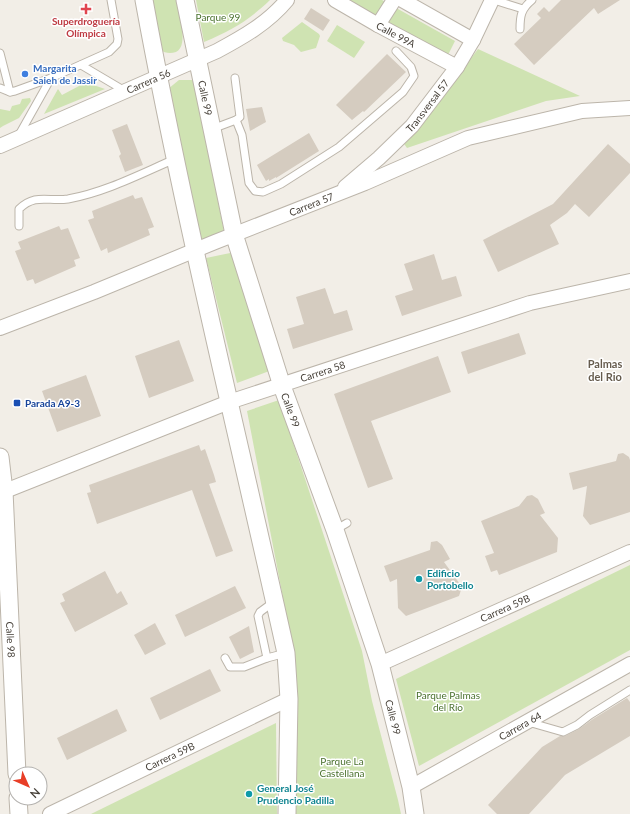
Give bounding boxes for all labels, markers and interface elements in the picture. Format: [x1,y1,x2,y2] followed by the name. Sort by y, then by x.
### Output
[81,4,91,14] marker: Superdroguería Olímpica
[196,11,241,23] park label: Parque 99
[52,15,120,39] place label: Superdroguería Olímpica
[374,19,418,50] street label: Calle 99A
[33,62,97,86] place label: Margarita Saieh de Jassir
[125,66,172,96] street label: Carrera 56
[20,69,30,79] marker: Margarita Saieh de Jassir
[403,77,451,135] street label: Transversal 57
[196,79,215,117] street label: Calle 99
[287,190,335,218] street label: Carrera 57
[588,357,622,383] district label: Palmas del Rio
[299,358,347,384] street label: Carrera 58
[279,391,303,429] street label: Calle 99
[25,397,80,409] place label: Parada A9-3
[12,398,22,408] marker: Parada A9-3
[427,567,474,591] place label: Edificio Portobello
[414,574,424,584] marker: Edificio Portobello
[478,592,532,624] street label: Carrera 59B
[4,621,18,658] street label: Calle 98
[416,689,480,713] park label: Parque Palmas del Río
[383,698,404,736] street label: Calle 99
[497,709,543,742] street label: Carrera 64
[143,739,196,773] street label: Carrera 59B
[319,755,365,779] park label: Parque La Castellana
[8,766,48,806] north arrow
[257,782,334,806] place label: General José Prudencio Padilla
[28,786,43,801] text: N
[244,789,254,799] marker: General José Prudencio Padilla

